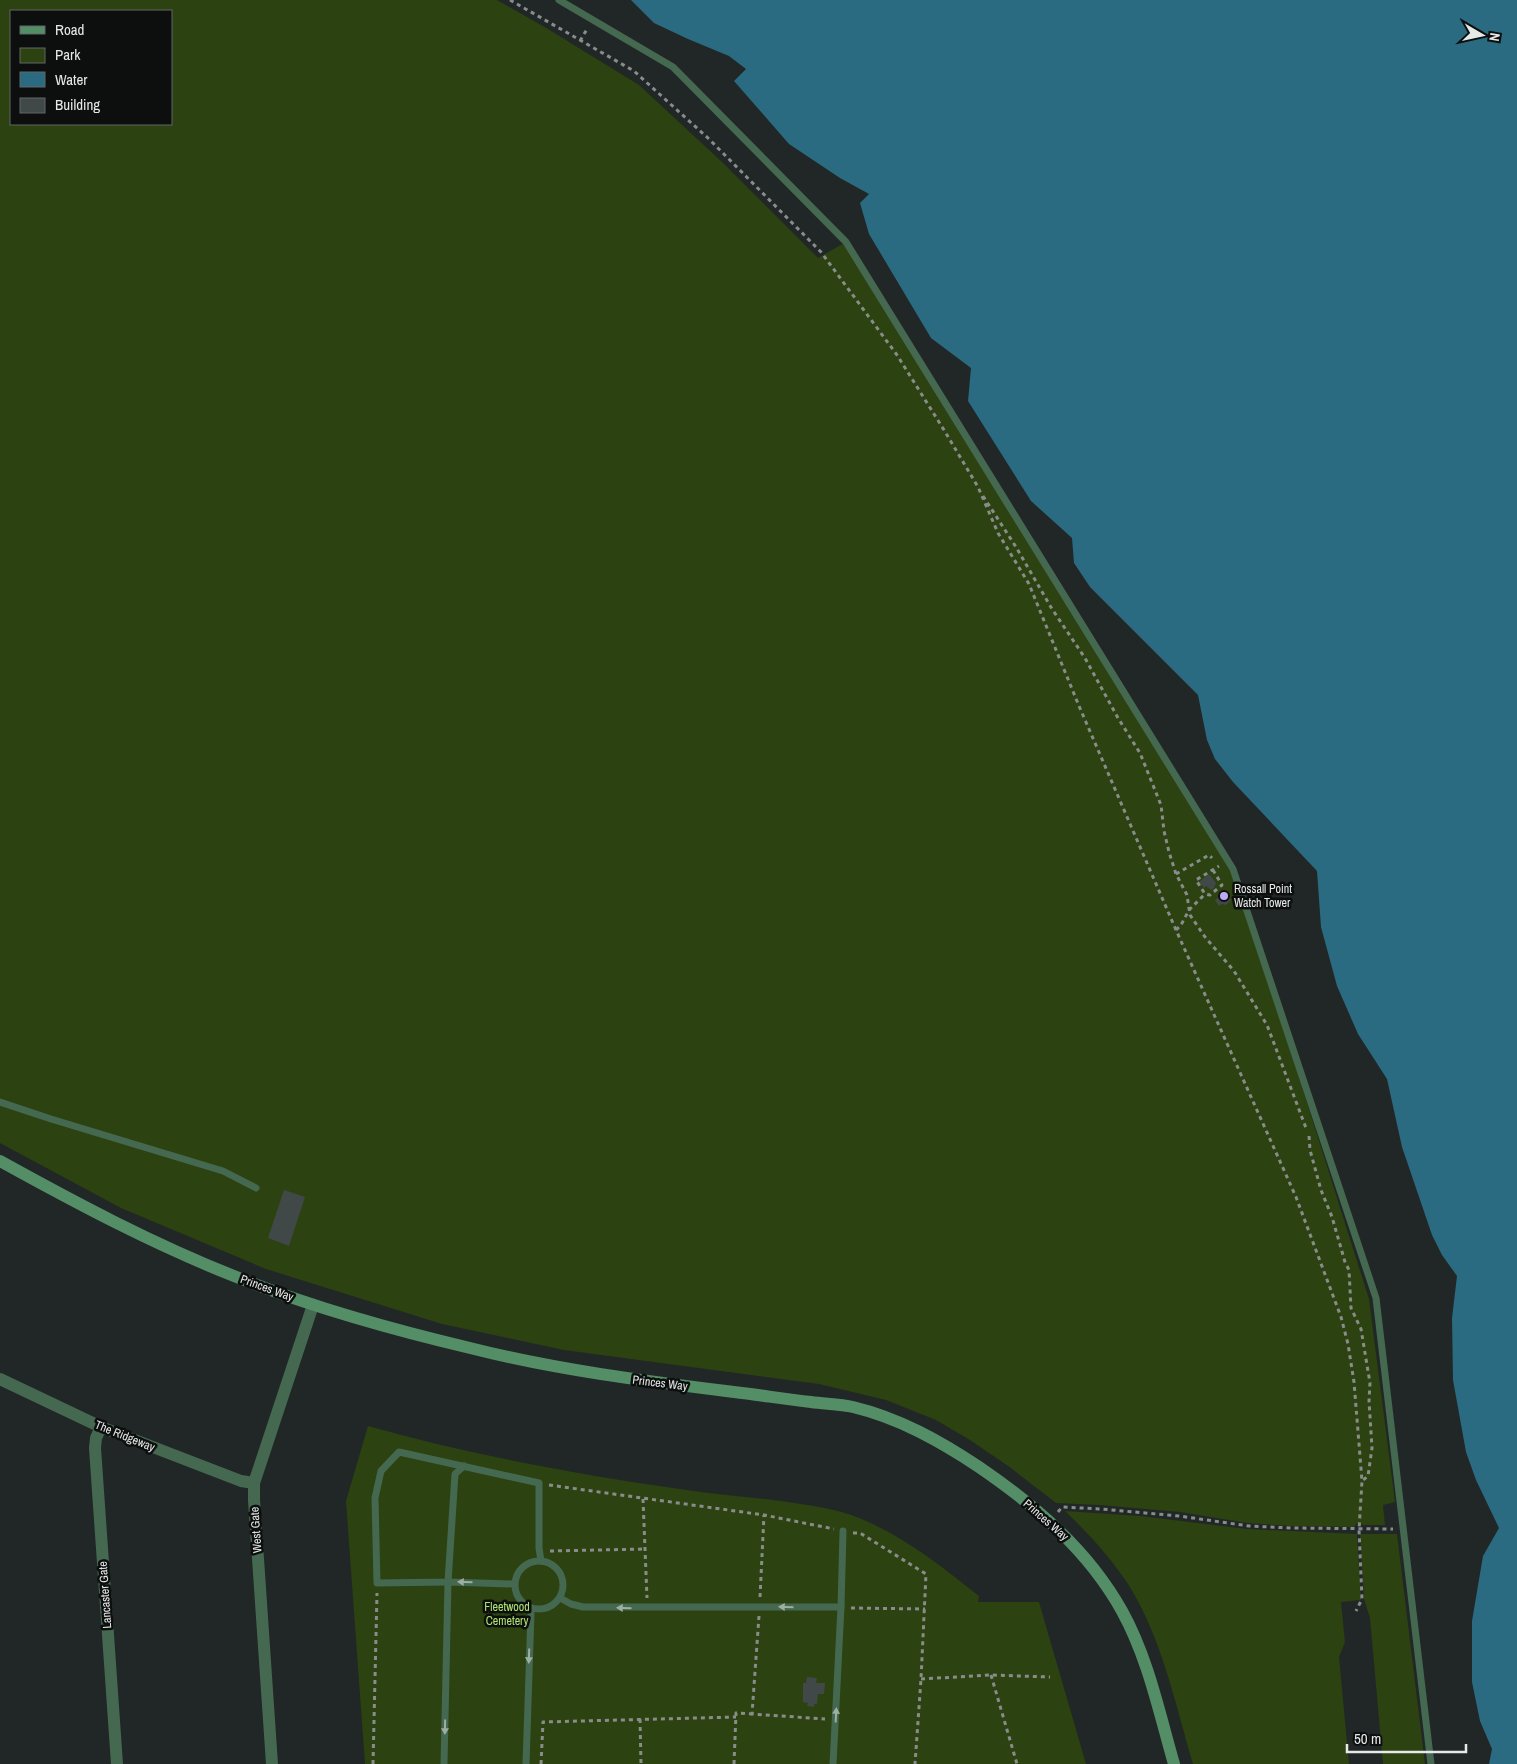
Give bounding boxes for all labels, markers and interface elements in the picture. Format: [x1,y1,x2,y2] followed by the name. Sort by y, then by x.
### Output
[10,10,172,125] legend
[1457,10,1507,60] north arrow
[55,19,84,40] text: Road
[1485,32,1504,43] text: N
[55,44,81,65] text: Park
[55,69,87,90] text: Water
[55,94,100,115] text: Building
[1234,881,1292,911] place label: Rossall Point Watch Tower
[1218,890,1230,902] marker: Rossall Point Watch Tower
[238,1271,296,1305] street label: Princes Way
[632,1372,689,1394] street label: Princes Way
[93,1417,157,1455] street label: The Ridgeway
[1020,1496,1072,1544] street label: Princes Way
[246,1506,266,1554] street label: West Gate
[95,1561,115,1629] street label: Lancaster Gate
[457,1578,473,1586] one-way arrow
[484,1599,530,1629] park label: Fleetwood Cemetery
[778,1602,794,1610] one-way arrow
[616,1604,632,1612] one-way arrow
[525,1649,533,1665] one-way arrow
[832,1707,840,1723] one-way arrow
[440,1719,448,1735] one-way arrow
[1347,1722,1466,1754] scale bar
[1354,1728,1381,1749] text: 50 m

